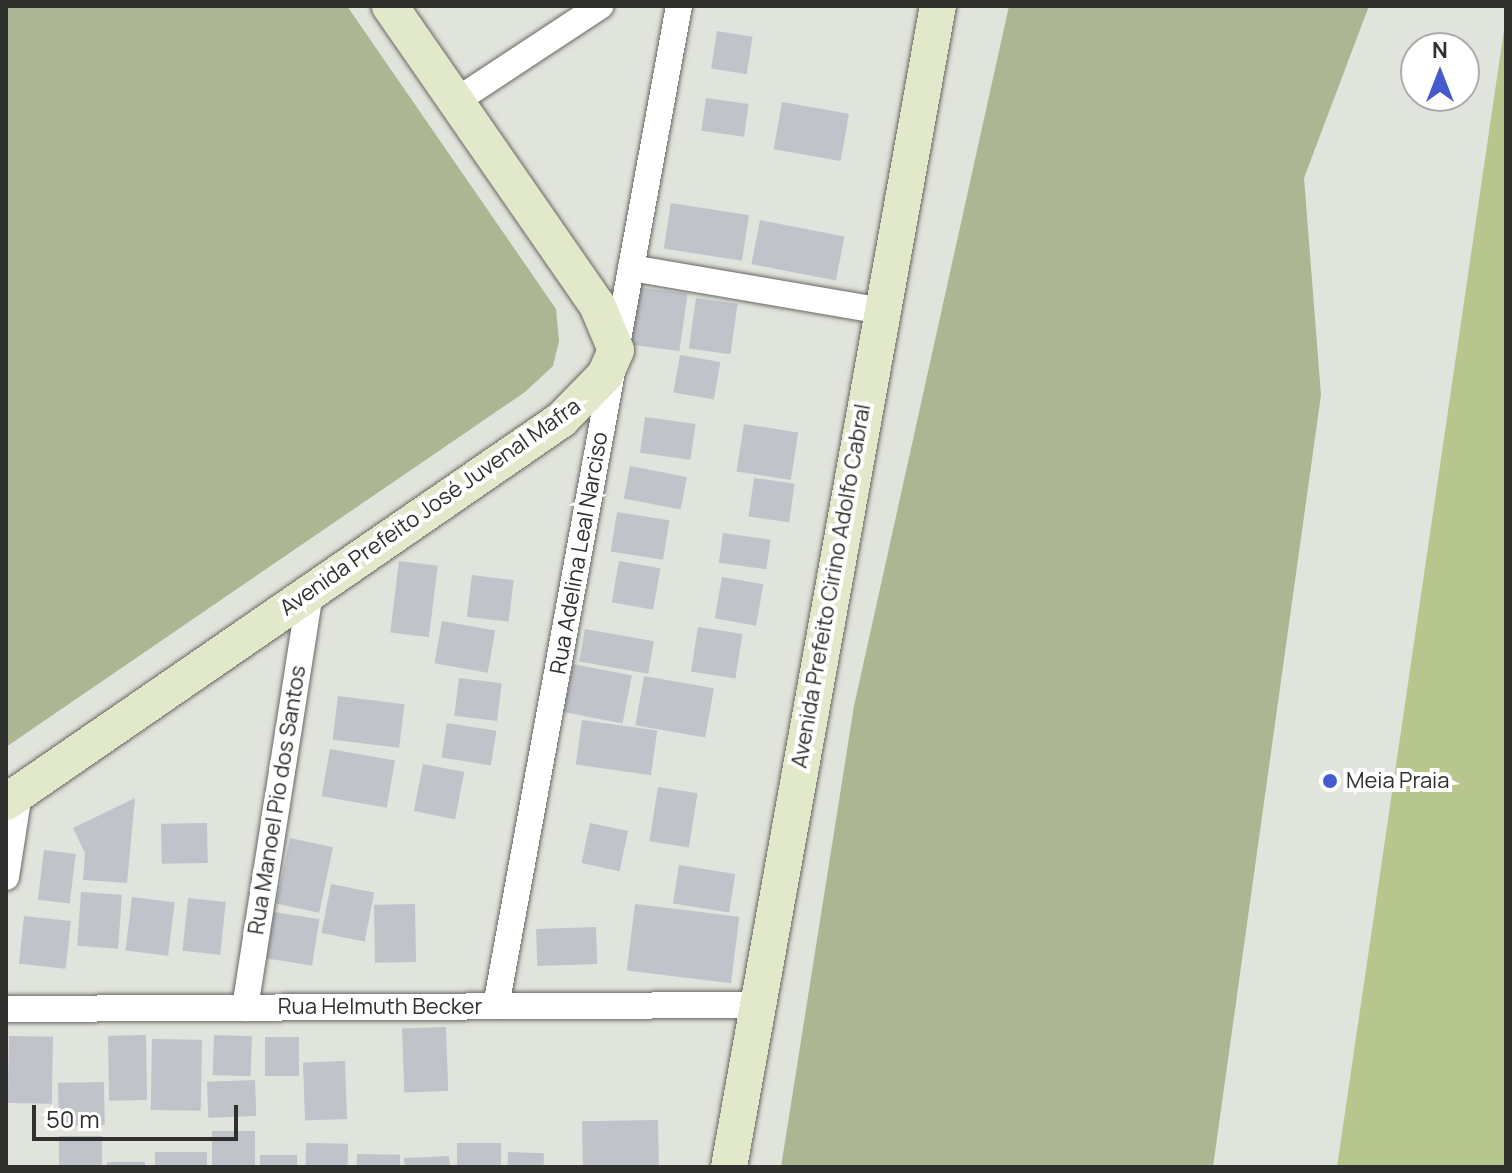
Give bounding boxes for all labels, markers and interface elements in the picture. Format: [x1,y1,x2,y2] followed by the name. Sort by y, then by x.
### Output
[1400,32,1480,112] north arrow
[1432,35,1448,65] text: N
[275,393,585,621] street label: Avenida Prefeito José Juvenal Mafra
[786,402,876,770] street label: Avenida Prefeito Cirino Adolfo Cabral
[545,430,613,676] street label: Rua Adelina Leal Narciso
[243,664,311,936] street label: Rua Manoel Pio dos Santos
[1346,768,1449,794] place label: Meia Praia
[1321,772,1339,790] marker: Meia Praia
[278,994,482,1020] street label: Rua Helmuth Becker
[36,1089,242,1139] scale bar
[46,1102,100,1135] text: 50 m

